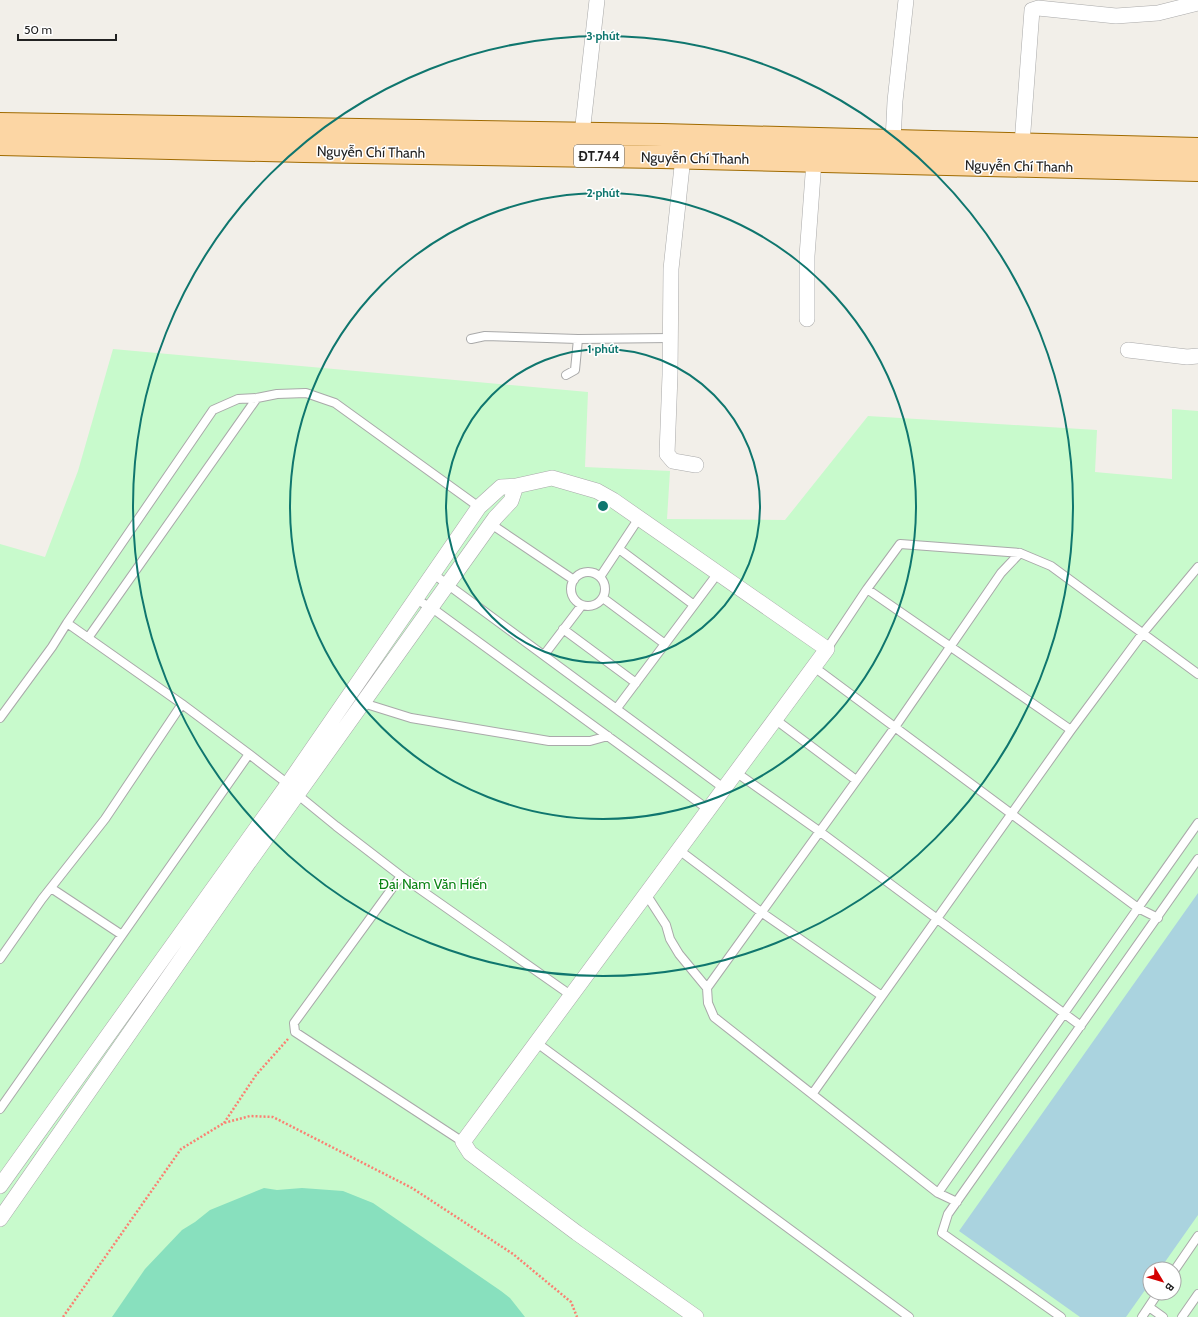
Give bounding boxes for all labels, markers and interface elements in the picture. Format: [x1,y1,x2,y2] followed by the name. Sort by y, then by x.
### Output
[18,16,116,42] scale bar
[24,22,52,37] text: 50 m
[586,28,620,43] text: 3 phút
[317,142,425,162] street label: Nguyễn Chí Thanh
[574,145,624,167] road number: ĐT.744
[641,148,749,168] street label: Nguyễn Chí Thanh
[965,156,1073,176] street label: Nguyễn Chí Thanh
[586,185,620,200] text: 2 phút
[587,341,619,356] text: 1 phút
[596,499,610,513] centre of rings
[379,875,487,893] park label: Đại Nam Văn Hiến
[1142,1261,1182,1301] north arrow
[1162,1280,1178,1294] text: B

